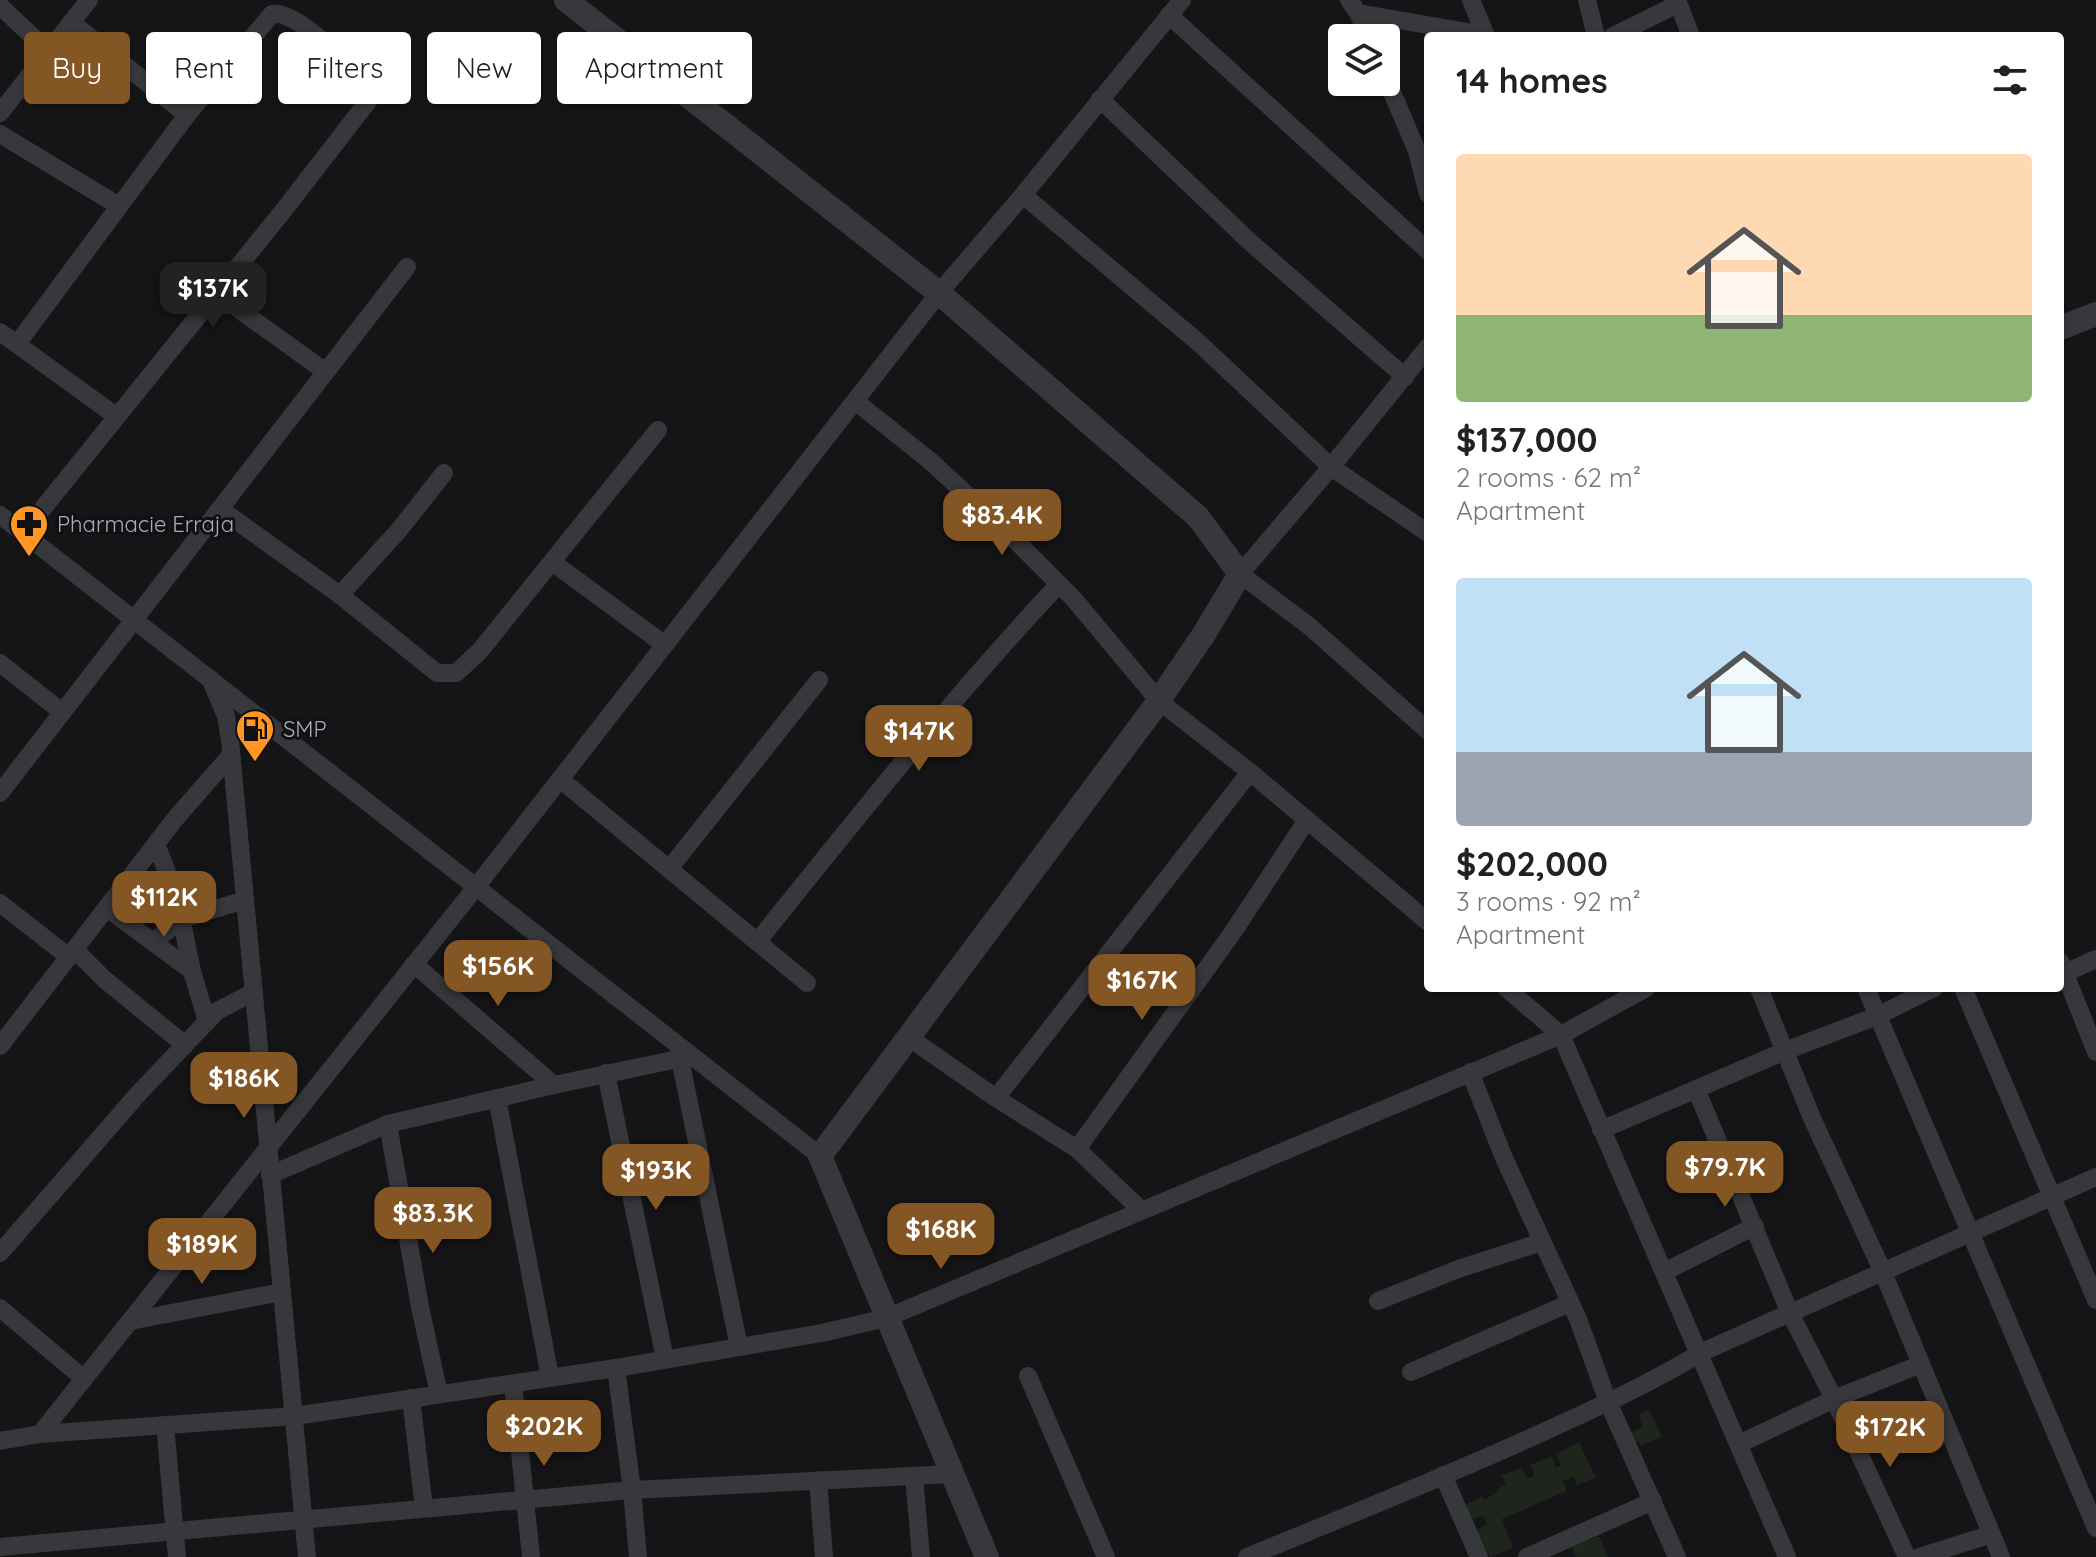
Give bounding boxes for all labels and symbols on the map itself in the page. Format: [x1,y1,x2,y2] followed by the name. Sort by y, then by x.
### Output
[157,262,269,330] pin: $137K
[937,489,1067,557] pin: $83.4K
[8,503,50,558] pharmacy icon: Pharmacie Erraja
[57,510,234,538] place label: Pharmacie Erraja
[863,705,975,773] pin: $147K
[234,708,276,763] fuel station icon: SMP
[283,715,327,743] place label: SMP
[108,871,220,939] pin: $112K
[442,940,554,1008] pin: $156K
[1086,954,1198,1022] pin: $167K
[188,1052,300,1120] pin: $186K
[1660,1141,1790,1209] pin: $79.7K
[600,1144,712,1212] pin: $193K
[368,1187,498,1255] pin: $83.3K
[885,1203,997,1271] pin: $168K
[146,1218,258,1286] pin: $189K
[488,1400,600,1468] pin: $202K
[1834,1401,1946,1469] pin: $172K

